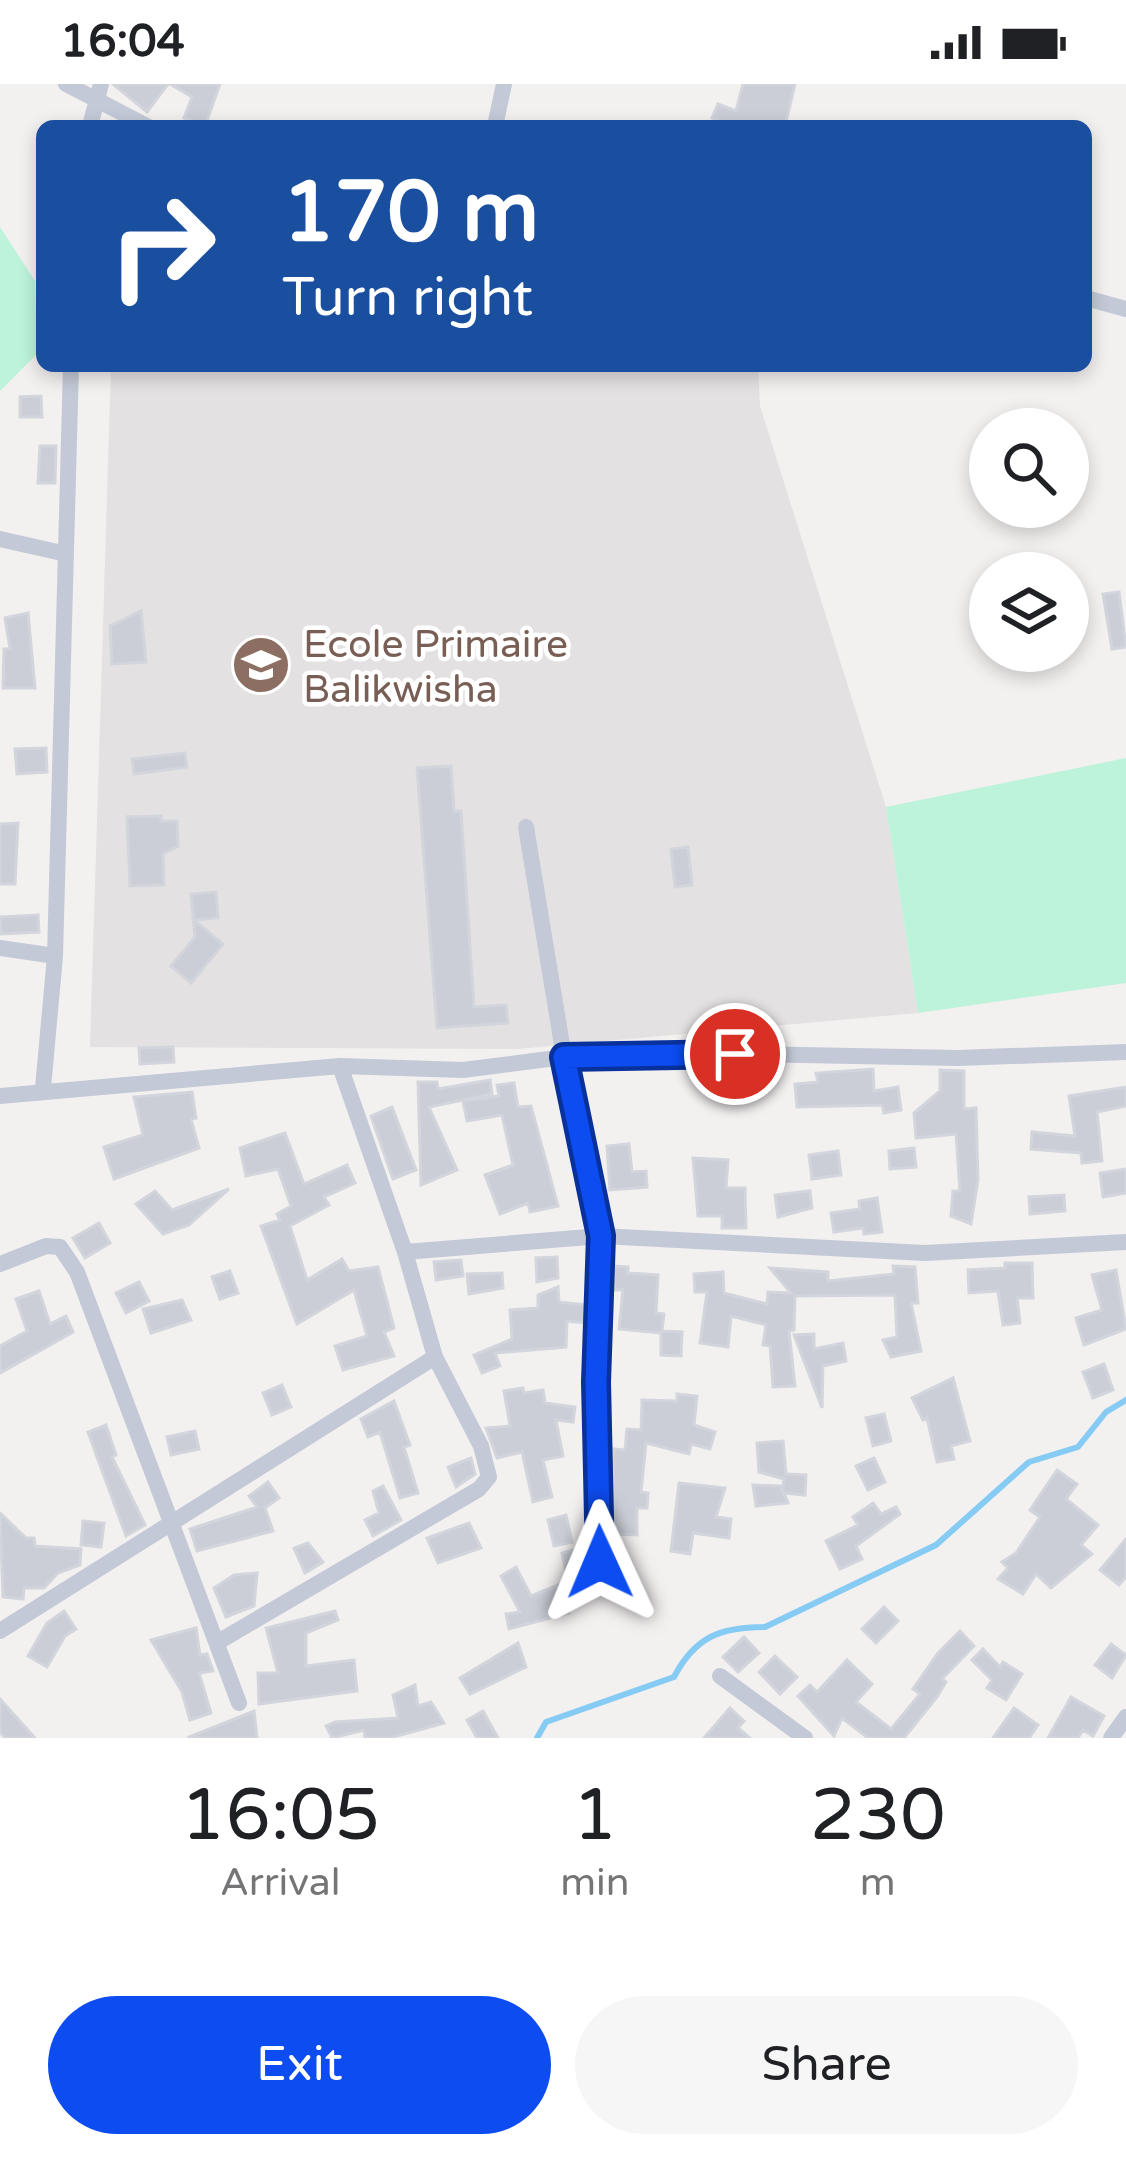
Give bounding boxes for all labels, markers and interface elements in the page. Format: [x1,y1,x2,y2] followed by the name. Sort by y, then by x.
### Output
[60,15,185,69] text: 16:04
[282,163,539,264] text: 170 m
[84,168,240,324] icon: right
[282,265,533,330] text: Turn right
[969,408,1089,672] map controls
[969,408,1089,528] button: search
[969,552,1089,672] button: layers
[303,621,568,713] place label: Ecole Primaire Balikwisha
[230,634,292,696] school or university icon: Ecole Primaire Balikwisha
[684,1003,786,1105] pin
[702,1021,768,1087] icon: arrive
[537,1499,663,1625] position arrow
[180,1773,380,1860] text: 16:05
[572,1773,618,1860] text: 1
[810,1773,946,1860] text: 230
[220,1859,340,1906] text: Arrival
[560,1859,630,1906] text: min
[860,1859,896,1906] text: m
[48,1996,551,2134] button: Exit
[575,1996,1078,2134] button: Share

